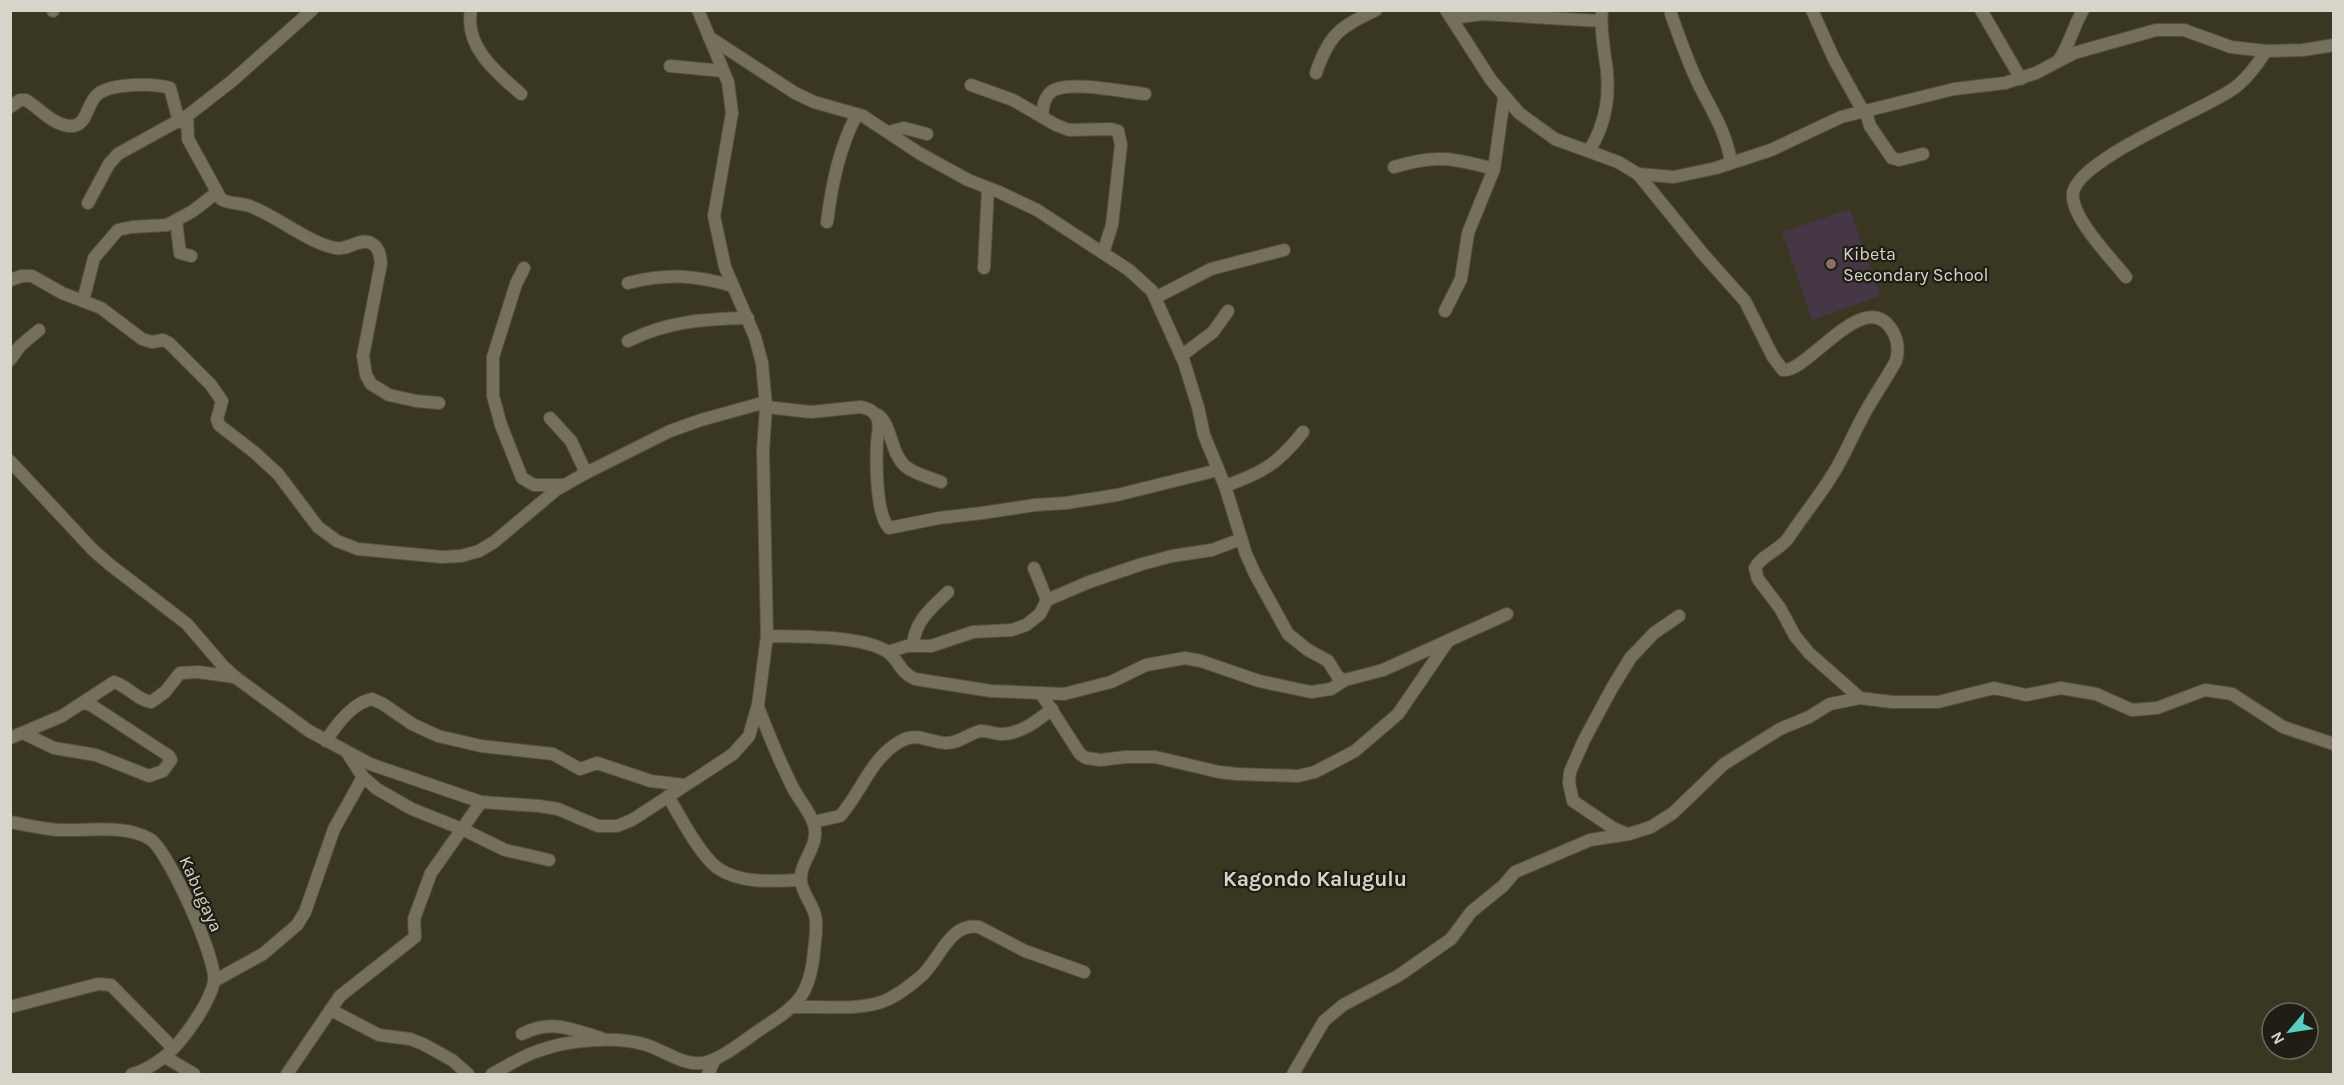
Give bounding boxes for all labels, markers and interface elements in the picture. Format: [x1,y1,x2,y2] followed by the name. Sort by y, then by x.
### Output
[1843,243,1989,286] place label: Kibeta Secondary School
[1824,257,1838,271] marker: Kibeta Secondary School
[175,853,227,935] street label: Kabugaya
[1223,867,1407,891] district label: Kagondo Kalugulu
[2260,1001,2320,1061] north arrow
[2266,1028,2288,1048] text: N

